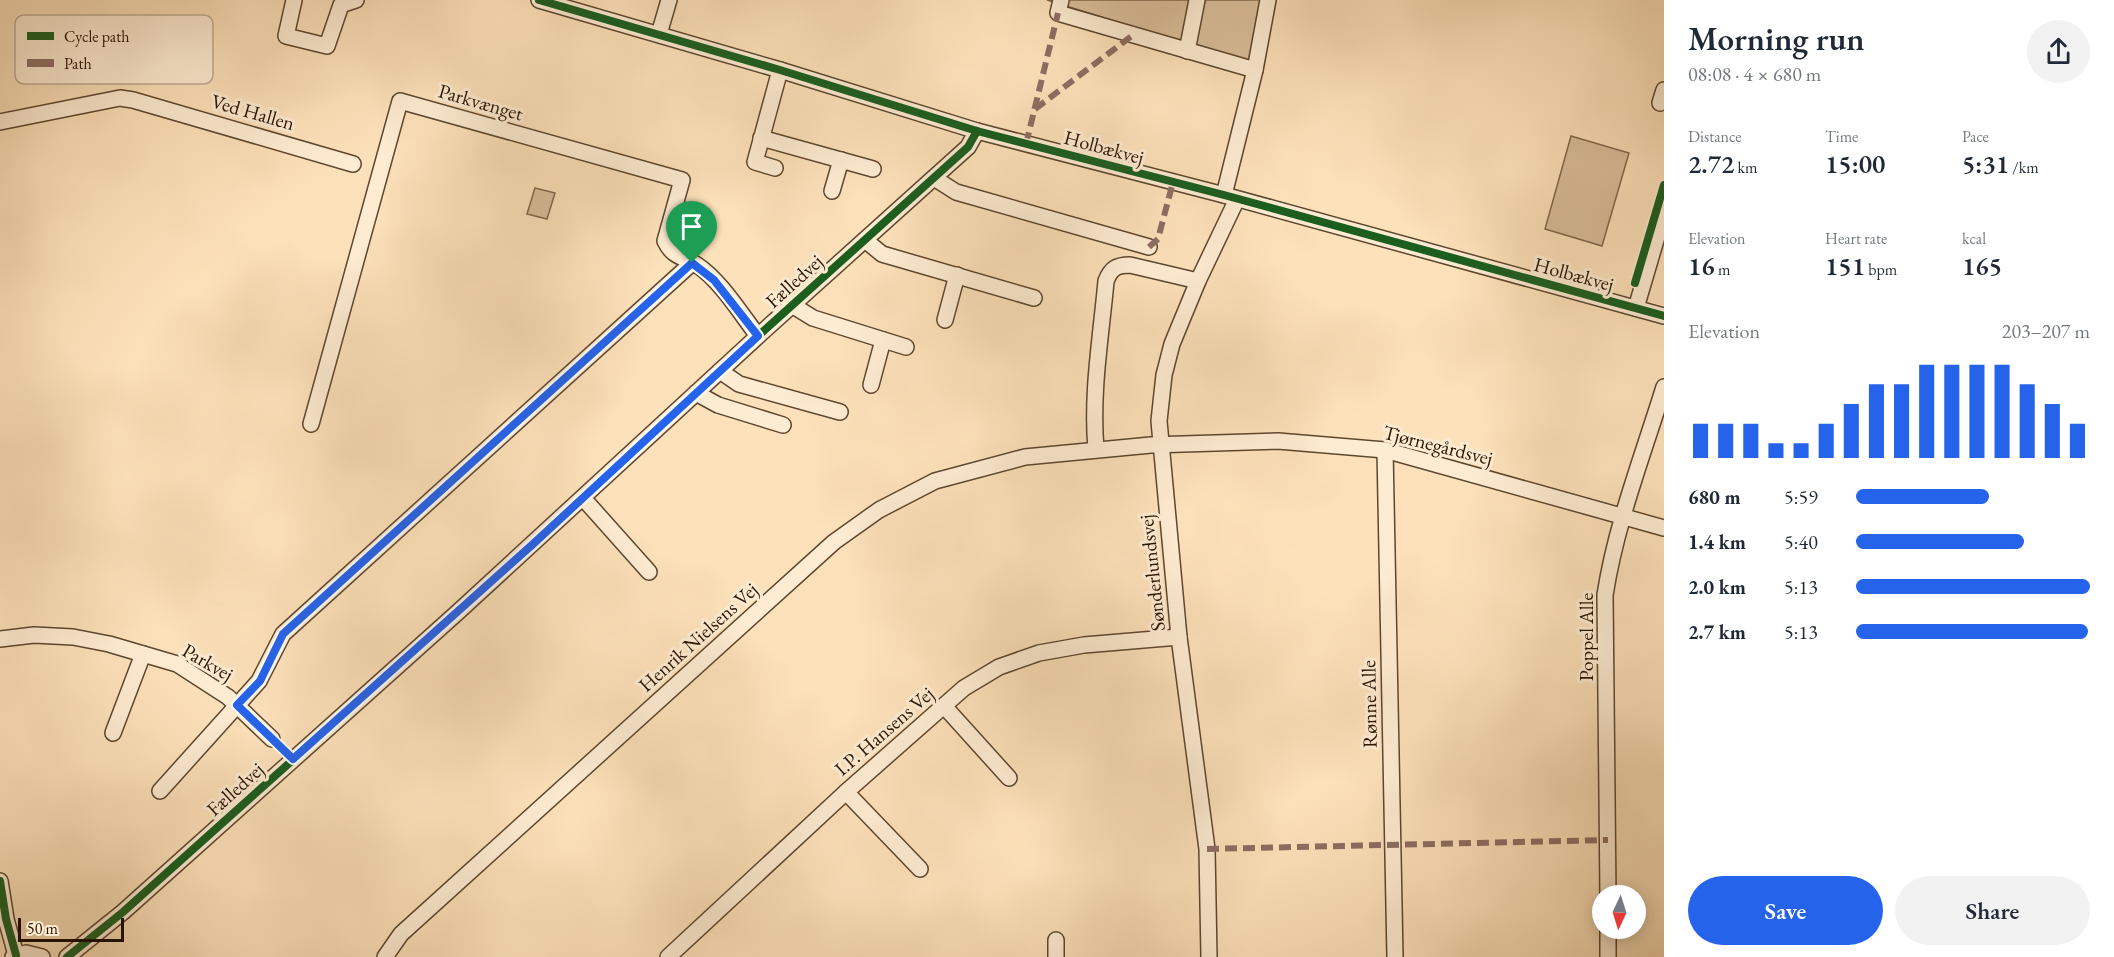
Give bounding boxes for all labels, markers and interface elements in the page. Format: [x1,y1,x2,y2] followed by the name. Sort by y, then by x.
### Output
[15,15,213,84] legend
[1688,17,1865,60] text: Morning run
[2027,20,2090,83] button: share
[64,26,129,47] text: Cycle path
[64,53,92,74] text: Path
[1688,61,1821,87] text: 08:08 · 4 × 680 m
[436,78,527,127] street label: Parkvænget
[208,88,298,136] street label: Ved Hallen
[1061,124,1147,170] street label: Holbækvej
[1688,126,1741,147] text: Distance
[1825,126,1858,147] text: Time
[1962,126,1989,147] text: Pace
[1688,147,1734,181] text: 2.72
[1825,147,1885,181] text: 15:00
[1962,147,2009,181] text: 5:31
[1734,157,1757,178] text: km
[2009,157,2039,178] text: /km
[666,201,717,263] pin
[675,210,708,243] icon: arrive
[1688,228,1746,249] text: Elevation
[1825,228,1887,249] text: Heart rate
[1962,228,1986,249] text: kcal
[760,248,828,314] street label: Fælledvej
[1688,249,1715,283] text: 16
[1825,249,1865,283] text: 151
[1962,249,2002,283] text: 165
[1531,251,1617,297] street label: Holbækvej
[1715,259,1730,280] text: m
[1865,259,1897,280] text: bpm
[1688,318,1760,344] text: Elevation
[2002,318,2090,344] text: 203–207 m
[1381,419,1495,471] street label: Tjørnegårdsvej
[1688,484,1741,510] text: 680 m
[1784,484,1818,510] text: 5:59
[1133,513,1171,633] street label: Sønderlundsvej
[1688,529,1746,555] text: 1.4 km
[1784,529,1818,555] text: 5:40
[1688,574,1746,600] text: 2.0 km
[1784,574,1818,600] text: 5:13
[633,577,763,697] street label: Henrik Nielsens Vej
[1573,593,1599,681] street label: Poppel Alle
[1688,619,1746,645] text: 2.7 km
[1784,619,1818,645] text: 5:13
[178,637,238,687] street label: Parkvej
[1355,660,1383,748] street label: Rønne Alle
[829,681,939,781] street label: I.P. Hansens Vej
[201,756,269,822] street label: Fælledvej
[1688,876,1883,945] button: Save
[1895,876,2090,945] button: Share
[1592,885,1646,939] north arrow
[1592,885,1646,939] map controls
[18,915,124,942] scale bar
[27,918,58,939] text: 50 m

